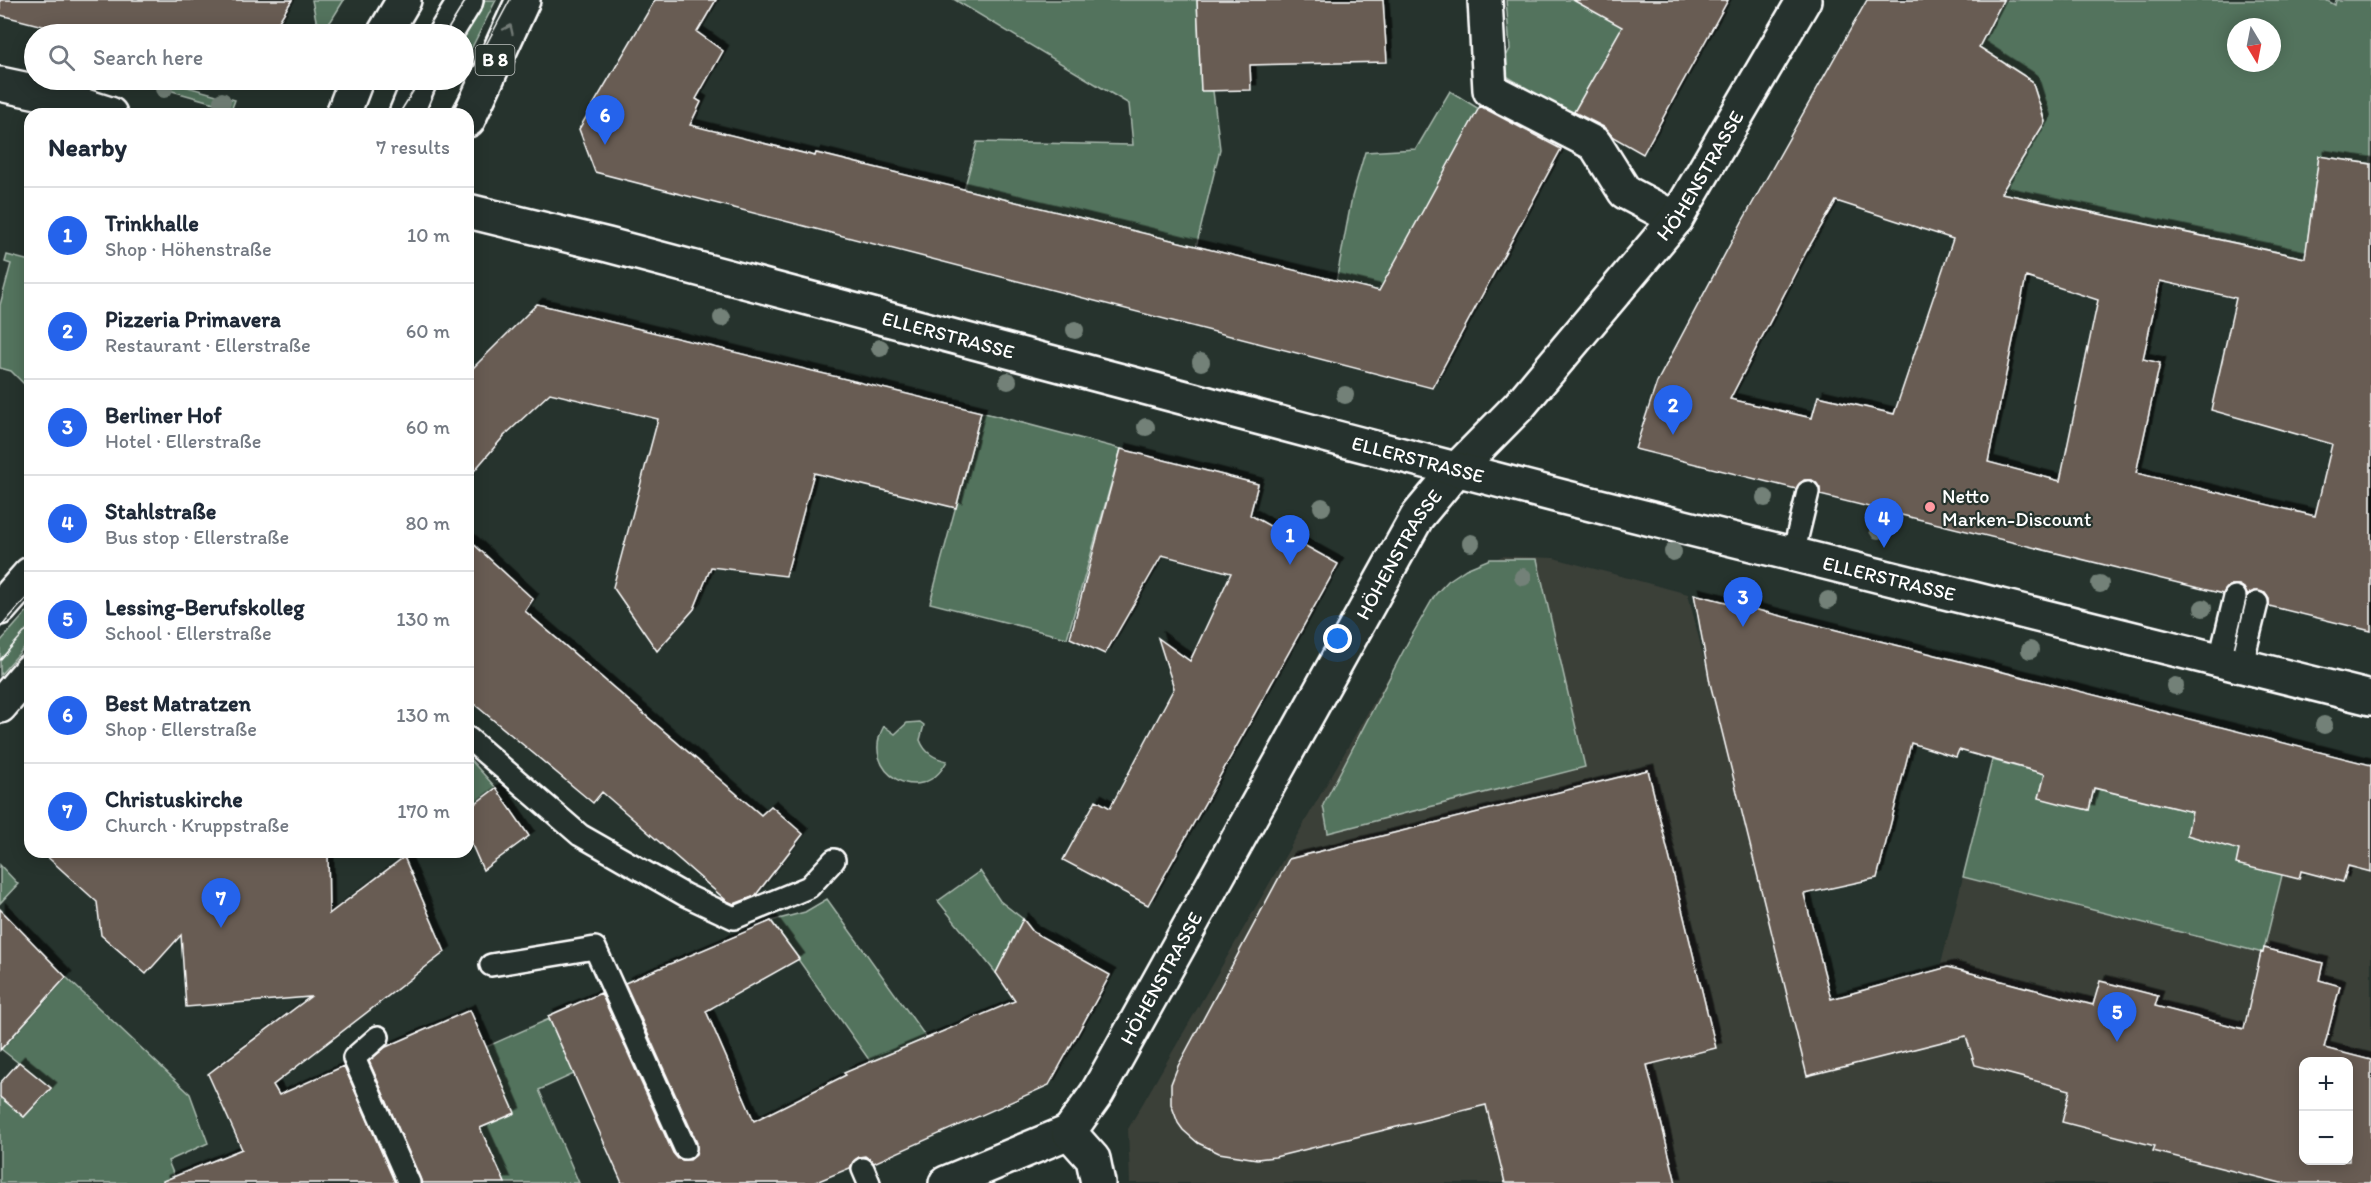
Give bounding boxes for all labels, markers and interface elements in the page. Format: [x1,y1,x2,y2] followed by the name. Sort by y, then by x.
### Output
[2227,18,2281,72] north arrow
[24,24,474,90] search box
[502,24,514,35] one-way arrow
[45,41,78,74] icon: search
[93,44,203,71] text: Search here
[476,45,514,75] road number: B 8
[586,96,624,145] pin: 6
[1651,106,1749,246] street label: HÖHENSTRASSE
[48,131,127,163] text: Nearby
[376,135,450,159] text: 7 results
[105,210,199,237] text: Trinkhalle
[63,223,72,247] text: 1
[407,223,450,247] text: 10 m
[105,237,272,261] text: Shop · Höhenstraße
[105,306,281,333] text: Pizzeria Primavera
[879,306,1017,364] street label: ELLERSTRASSE
[62,319,73,343] text: 2
[406,319,450,343] text: 60 m
[105,333,311,357] text: Restaurant · Ellerstraße
[1654,386,1692,435] pin: 2
[105,402,222,429] text: Berliner Hof
[62,415,73,439] text: 3
[406,415,450,439] text: 60 m
[105,429,261,453] text: Hotel · Ellerstraße
[1349,431,1487,488] street label: ELLERSTRASSE
[1350,484,1447,624] street label: HÖHENSTRASSE
[1942,484,2091,531] place label: Netto Marken-Discount
[105,498,216,525] text: Stahlstraße
[1864,498,1904,548] pin: 4
[1923,500,1937,514] marker: Netto Marken-Discount
[61,511,74,535] text: 4
[405,511,450,535] text: 80 m
[1270,516,1310,565] pin: 1
[105,525,289,549] text: Bus stop · Ellerstraße
[1820,551,1958,606] street label: ELLERSTRASSE
[1724,578,1762,627] pin: 3
[105,594,304,621] text: Lessing-Berufskolleg
[62,607,73,631] text: 5
[396,607,450,631] text: 130 m
[105,621,272,645] text: School · Ellerstraße
[1323,624,1352,653] your location
[105,690,251,717] text: Best Matratzen
[62,703,73,727] text: 6
[396,703,450,727] text: 130 m
[105,717,257,741] text: Shop · Ellerstraße
[105,786,243,813] text: Christuskirche
[63,799,72,823] text: 7
[397,799,450,823] text: 170 m
[105,813,289,837] text: Church · Kruppstraße
[202,878,240,928] pin: 7
[1114,908,1207,1049] street label: HÖHENSTRASSE
[2098,992,2136,1042] pin: 5
[2299,1057,2353,1165] map controls
[2299,1057,2353,1111] button: +
[2299,1111,2353,1165] button: −

